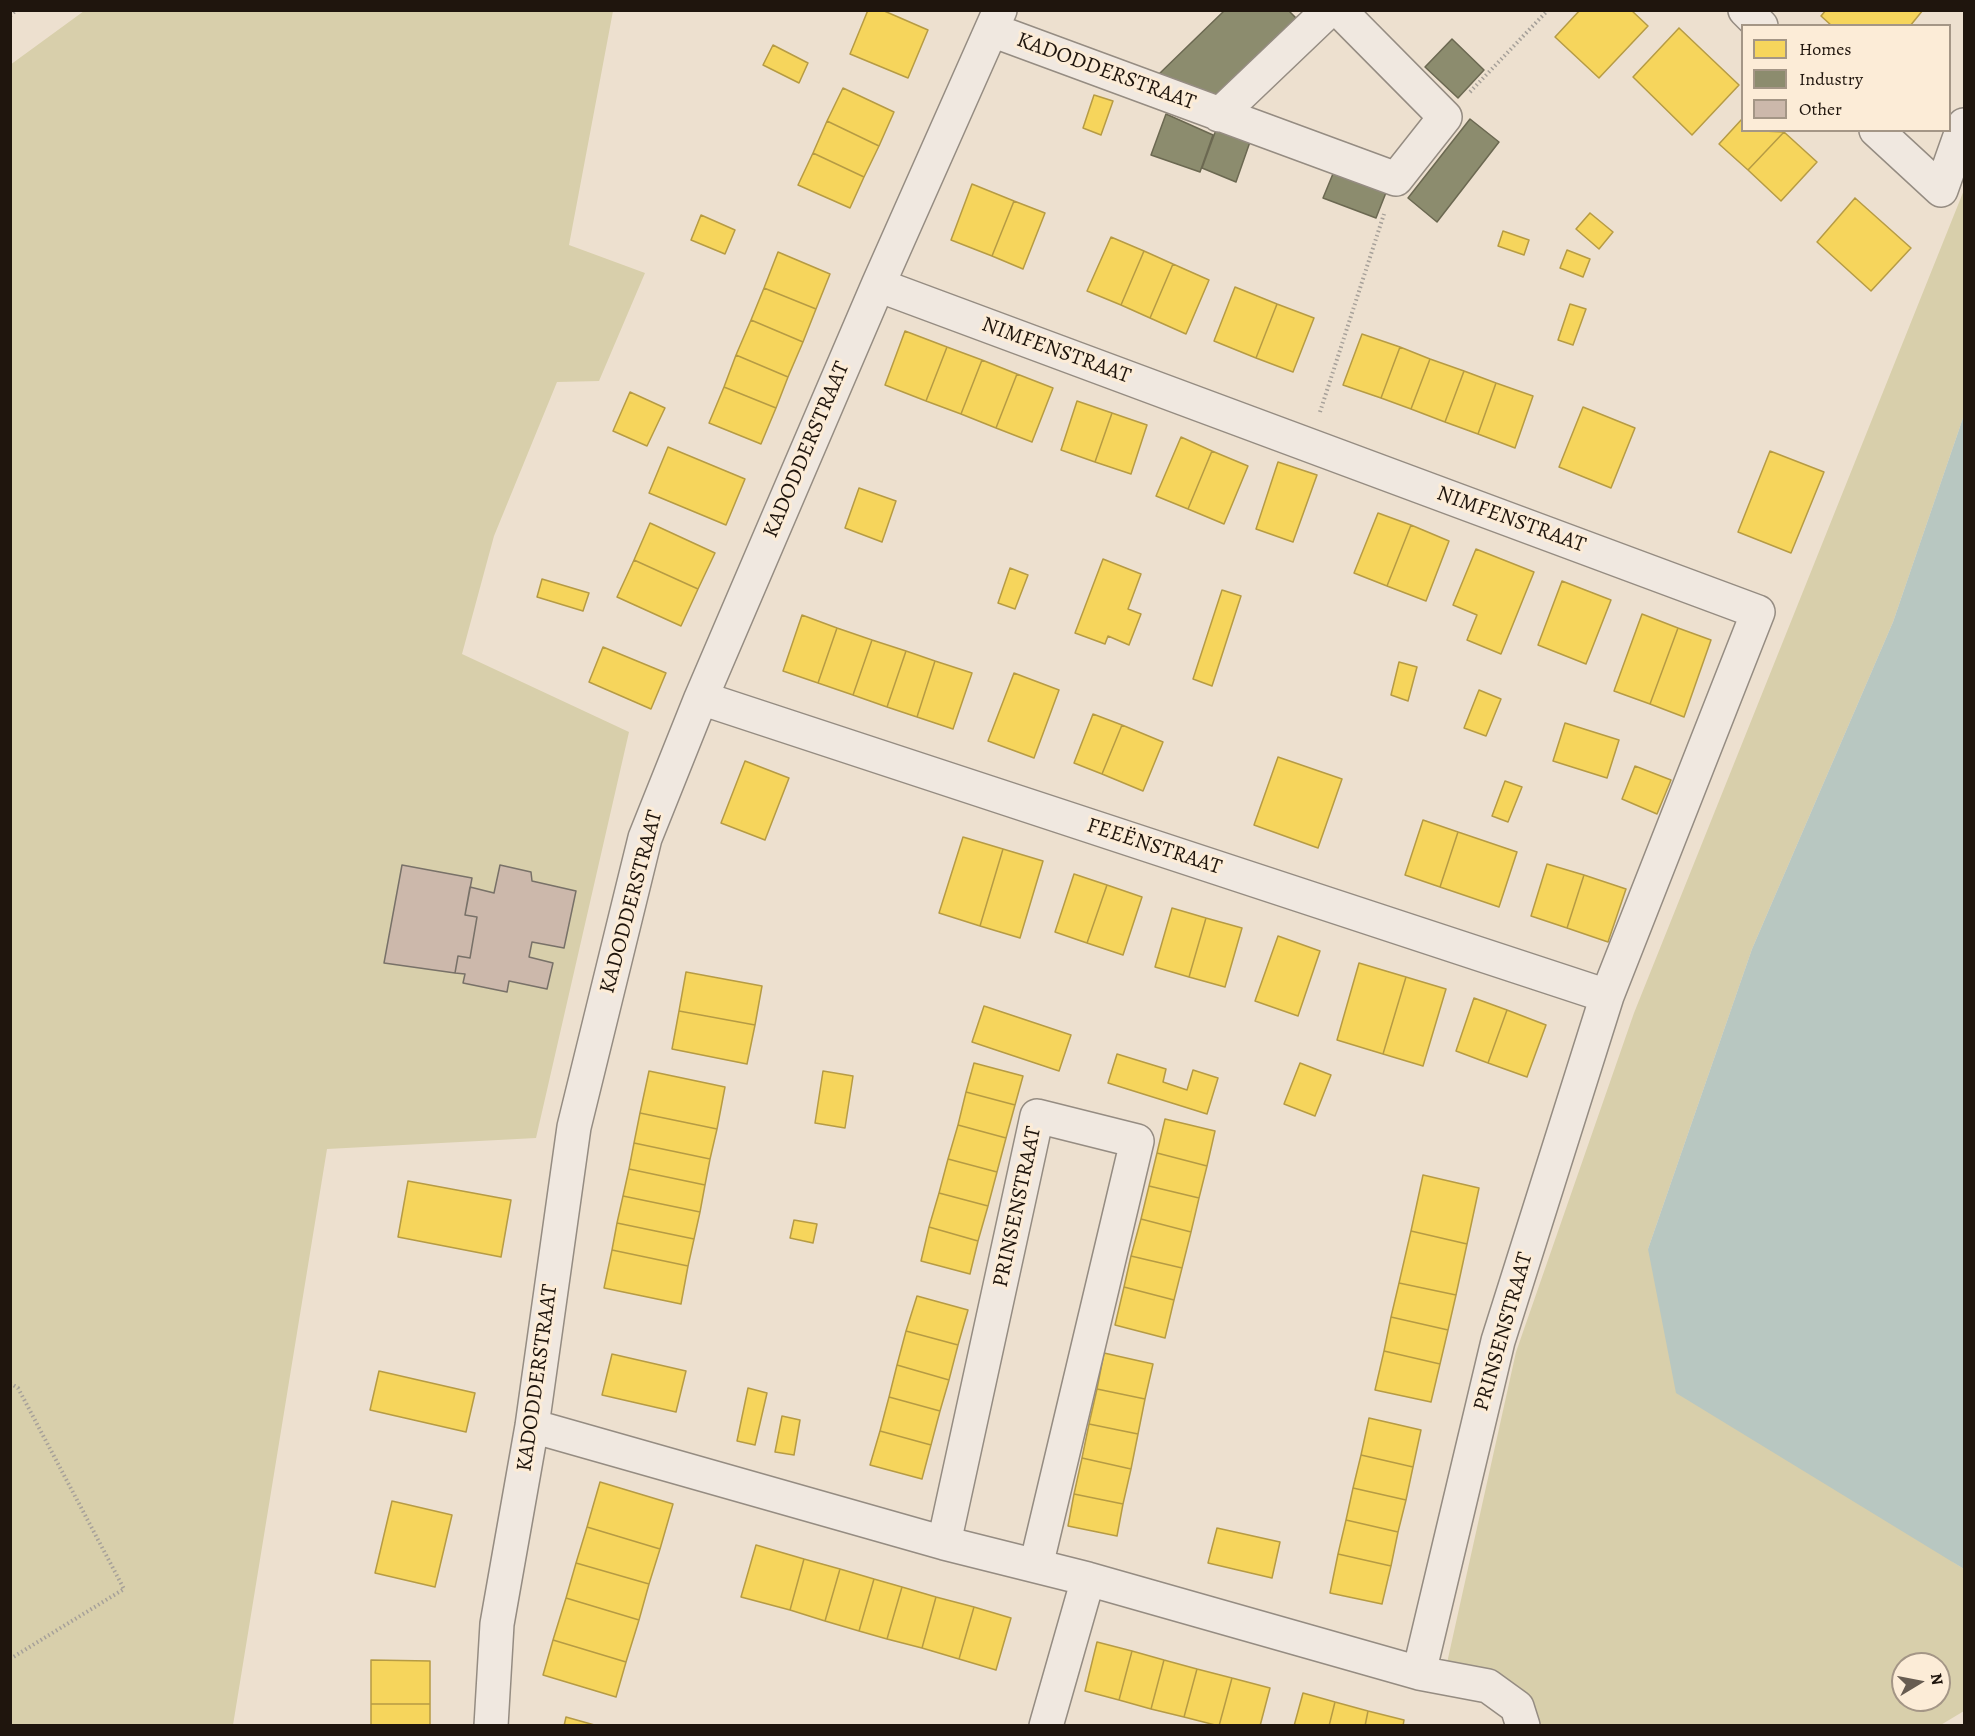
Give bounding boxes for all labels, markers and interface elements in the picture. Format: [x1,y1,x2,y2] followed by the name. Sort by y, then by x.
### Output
[1741,24,1951,132] legend
[1013,27,1199,117] street label: KADODDERSTRAAT
[1799,37,1851,61] text: Homes
[1799,67,1863,91] text: Industry
[1799,97,1842,121] text: Other
[978,312,1134,390] street label: NIMFENSTRAAT
[758,358,856,542] street label: KADODDERSTRAAT
[1433,481,1589,559] street label: NIMFENSTRAAT
[595,807,669,997] street label: KADODDERSTRAAT
[1083,813,1225,881] street label: FEEËNSTRAAT
[988,1124,1048,1290] street label: PRINSENSTRAAT
[1469,1250,1539,1414] street label: PRINSENSTRAAT
[512,1283,564,1473] street label: KADODDERSTRAAT
[1891,1652,1951,1712] north arrow
[1925,1672,1949,1687] text: N

